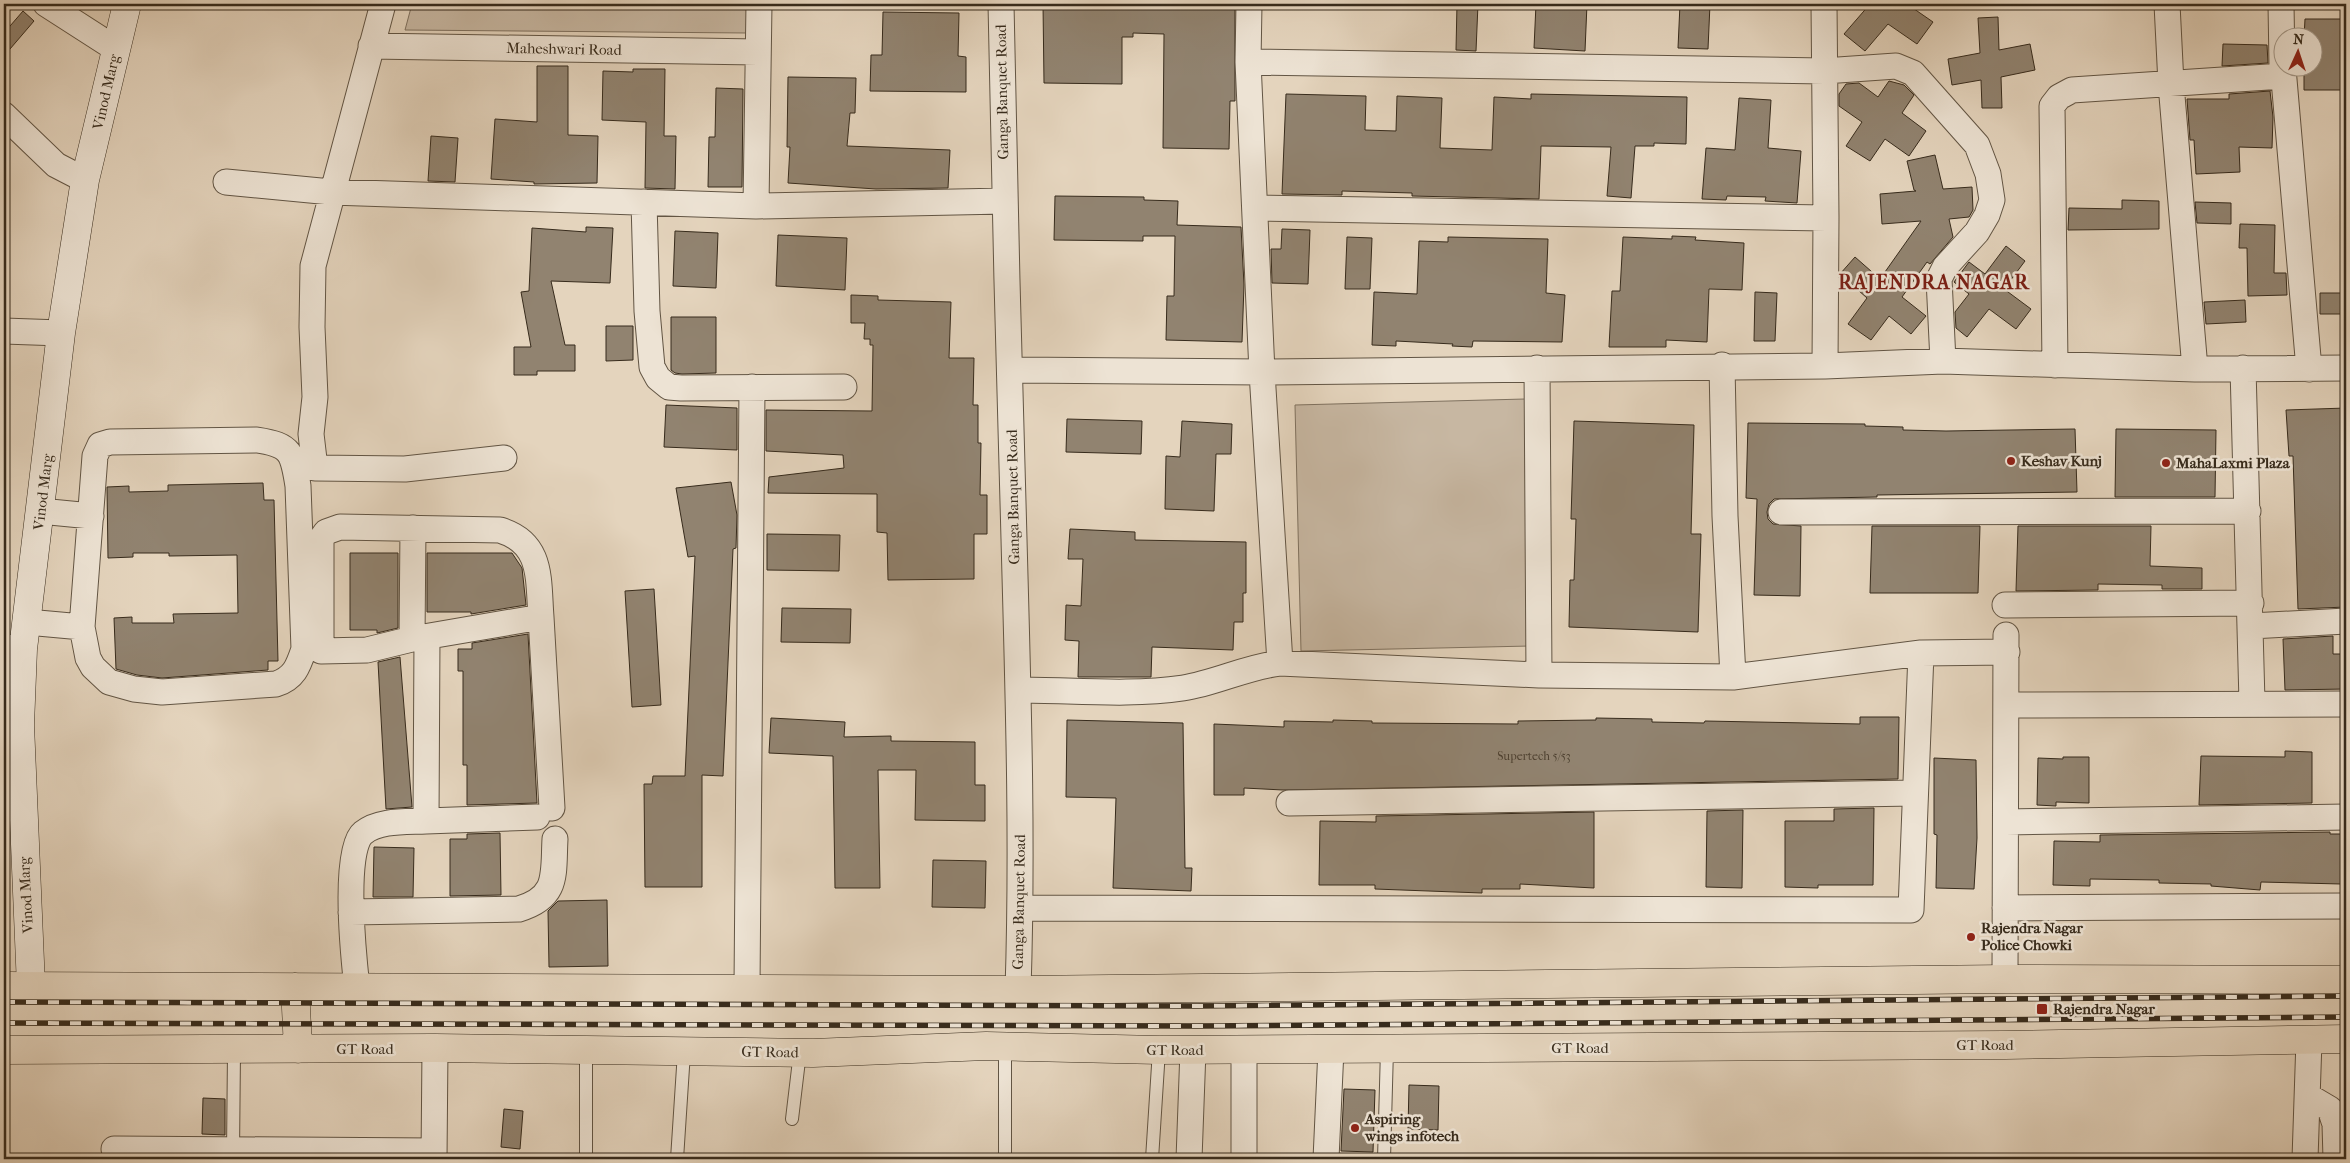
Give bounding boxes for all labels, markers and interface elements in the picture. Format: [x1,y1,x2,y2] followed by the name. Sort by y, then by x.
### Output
[992,23,1012,160] street label: Ganga Banquet Road
[2272,28,2322,78] north arrow
[2293,31,2305,48] text: N
[506,39,623,59] street label: Maheshwari Road
[88,52,124,132] street label: Vinod Marg
[1838,271,2030,294] district label: RAJENDRA NAGAR
[1003,428,1023,565] street label: Ganga Banquet Road
[29,452,57,532] street label: Vinod Marg
[2021,452,2102,470] place label: Keshav Kunj
[2175,454,2291,472] place label: MahaLaxmi Plaza
[2005,455,2017,467] marker: Keshav Kunj
[2160,457,2172,469] marker: MahaLaxmi Plaza
[1497,749,1571,763] house number: Supertech 5/53
[1009,833,1029,970] street label: Ganga Banquet Road
[15,855,37,935] street label: Vinod Marg
[1981,919,2084,954] place label: Rajendra Nagar Police Chowki
[1965,931,1977,943] marker: Rajendra Nagar Police Chowki
[2053,1000,2156,1018] place label: Rajendra Nagar
[2035,1002,2049,1016] marker: Rajendra Nagar
[1956,1036,2015,1054] street label: GT Road
[1551,1039,1610,1057] street label: GT Road
[336,1040,395,1058] street label: GT Road
[1146,1041,1205,1059] street label: GT Road
[741,1043,800,1062] street label: GT Road
[1364,1110,1460,1145] place label: Aspiring wings infotech
[1349,1122,1361,1134] marker: Aspiring wings infotech

